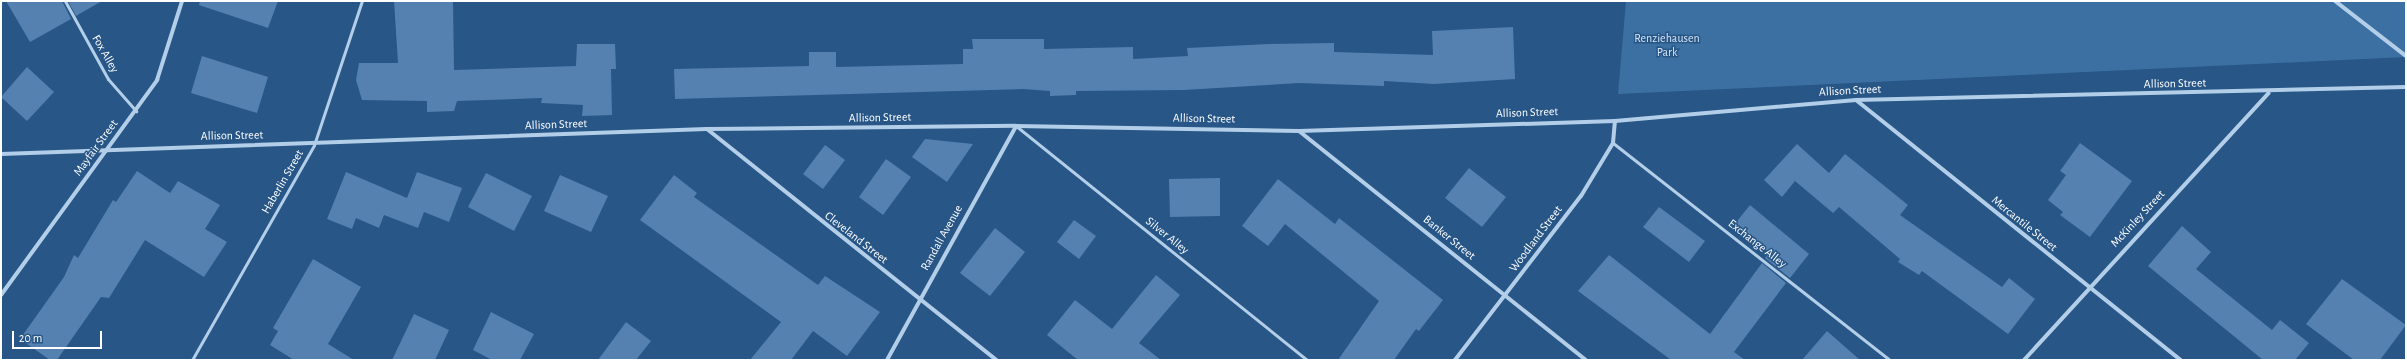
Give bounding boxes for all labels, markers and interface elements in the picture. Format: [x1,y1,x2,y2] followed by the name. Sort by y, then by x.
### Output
[1634,32,1700,60] park label: Renziehausen Park
[88,33,122,75] street label: Fox Alley
[2144,76,2206,92] street label: Allison Street
[1818,82,1882,100] street label: Allison Street
[1496,105,1558,121] street label: Allison Street
[849,110,911,126] street label: Allison Street
[1173,111,1235,127] street label: Allison Street
[71,117,121,179] street label: Mayfair Street
[525,117,587,133] street label: Allison Street
[201,128,263,144] street label: Allison Street
[259,147,307,217] street label: Haberlin Street
[2108,187,2168,251] street label: McKinley Street
[1988,193,2060,255] street label: Mercantile Street
[918,203,966,273] street label: Randall Avenue
[1506,203,1566,275] street label: Woodland Street
[822,209,890,267] street label: Cleveland Street
[1420,213,1478,263] street label: Banker Street
[1143,214,1191,258] street label: Silver Alley
[1725,217,1789,271] street label: Exchange Alley
[14,323,104,349] scale bar
[19,332,42,344] text: 20 m

